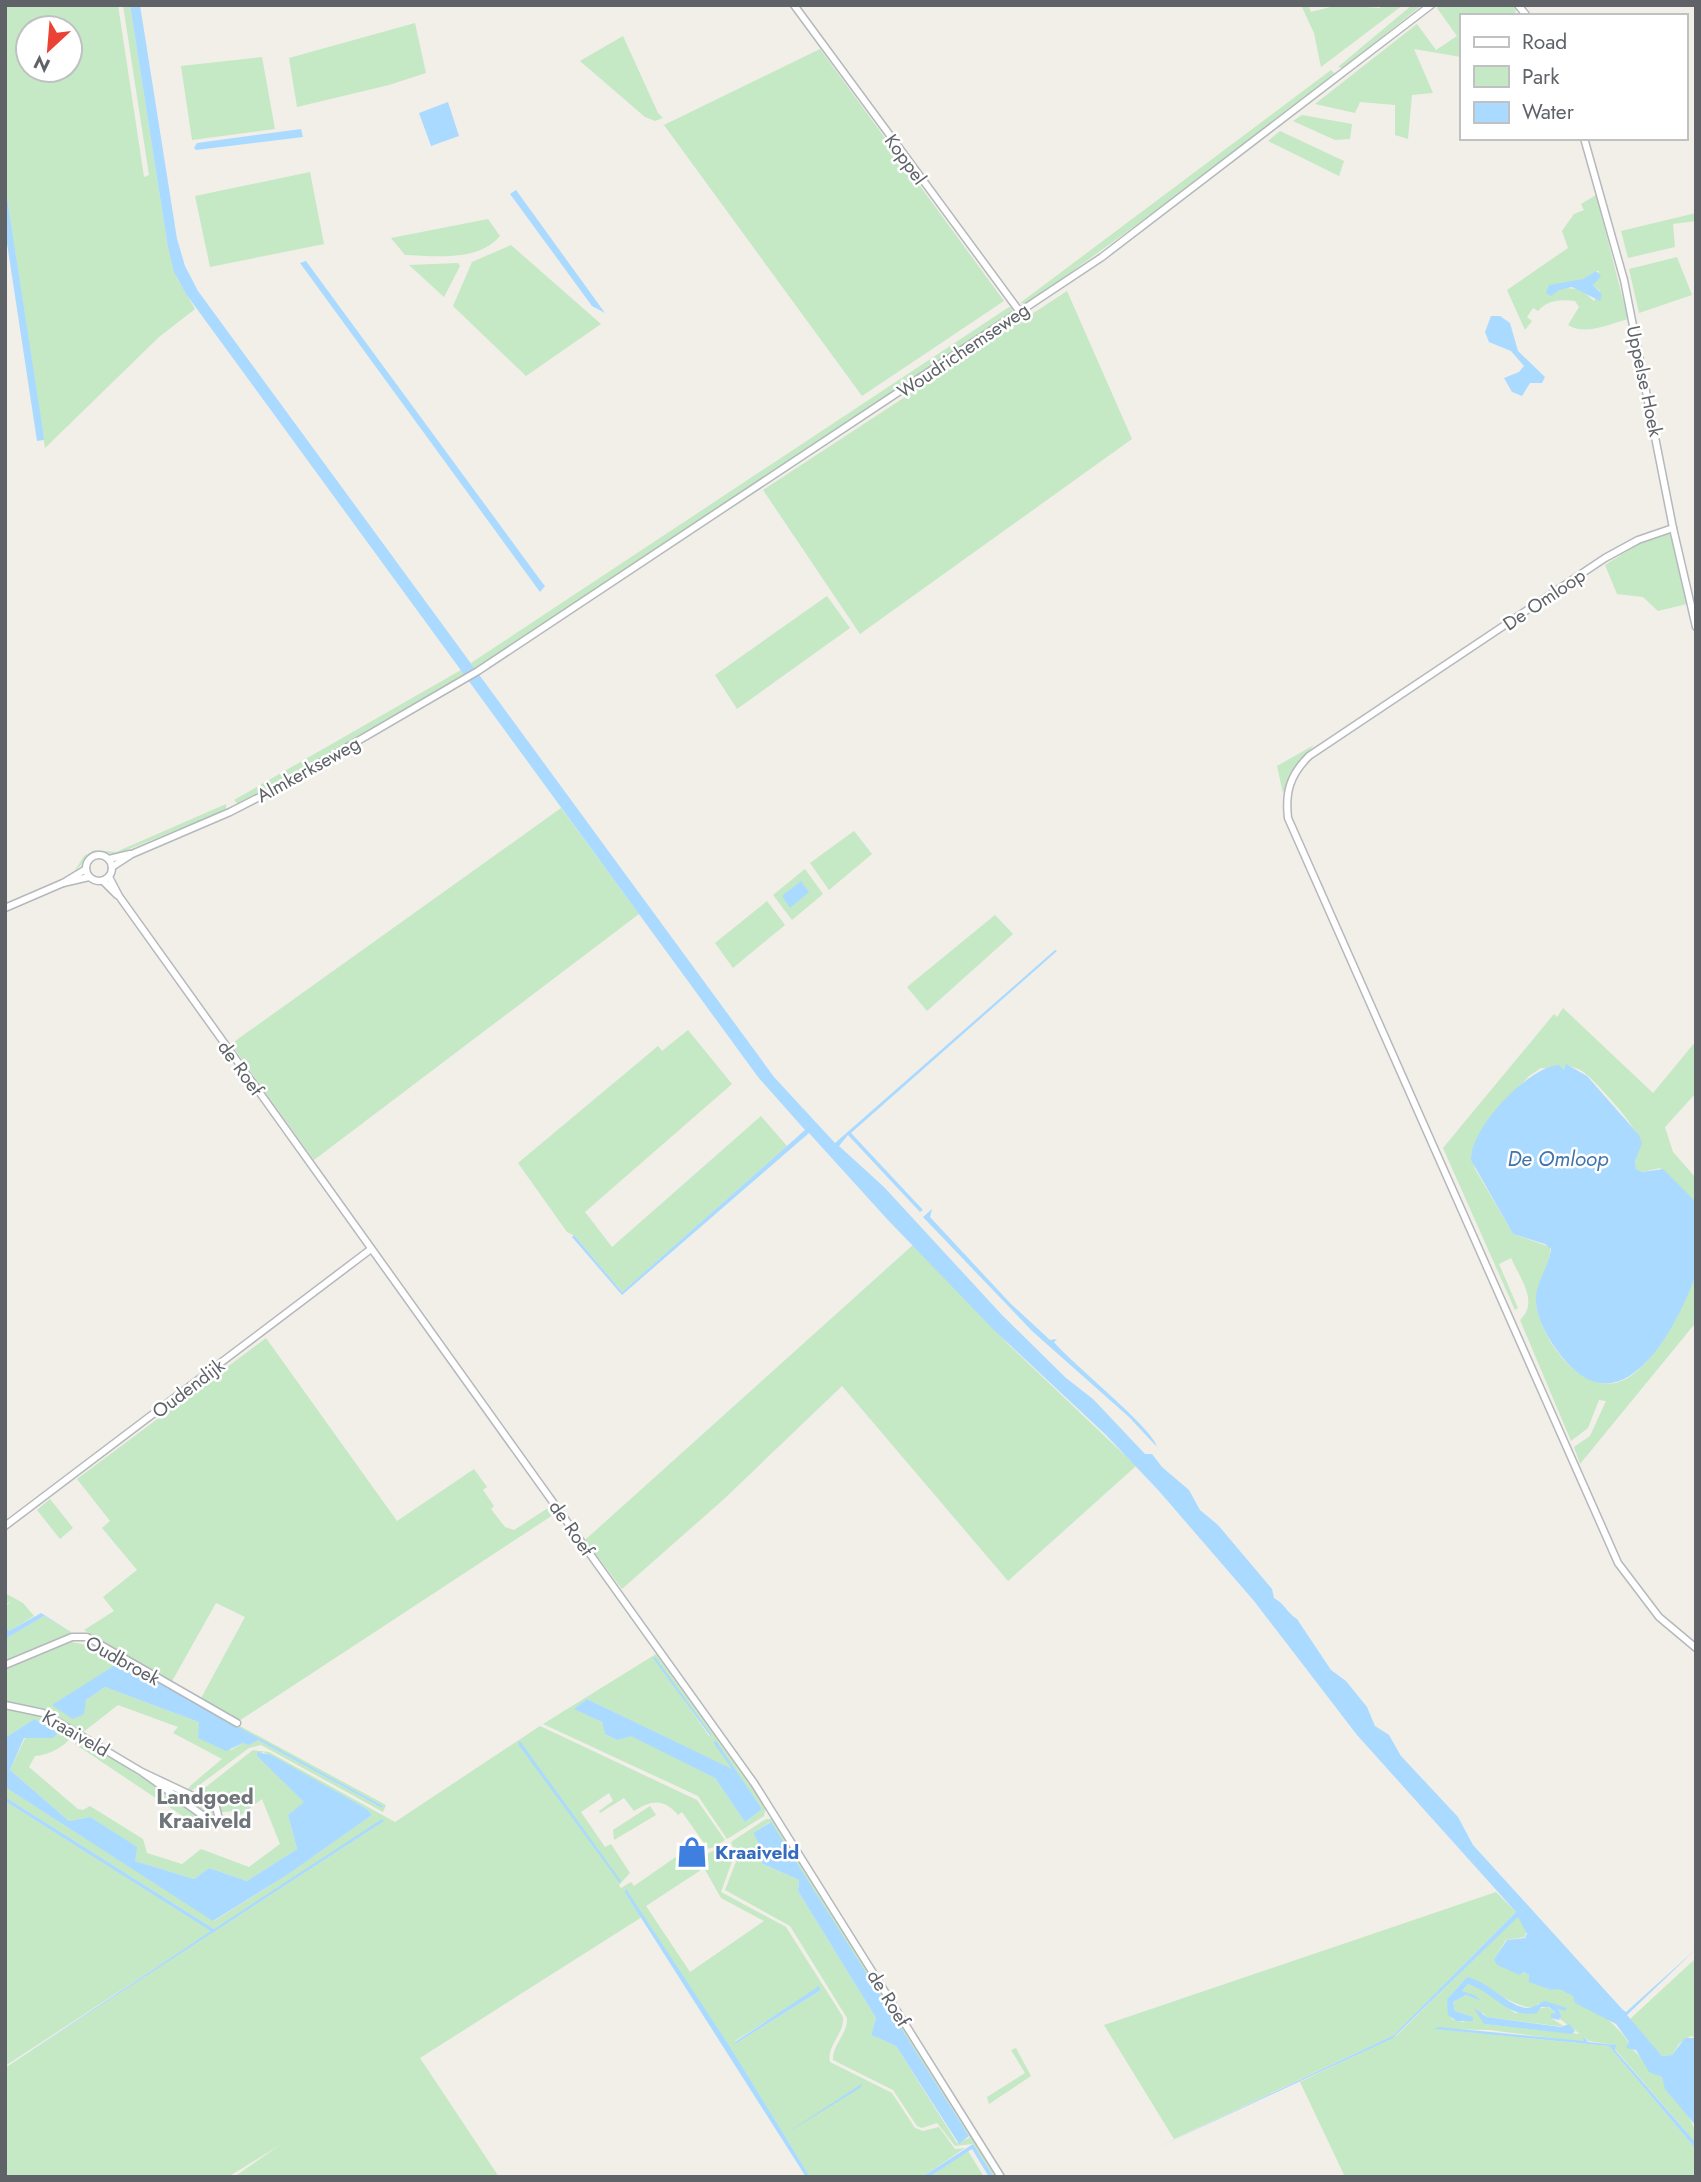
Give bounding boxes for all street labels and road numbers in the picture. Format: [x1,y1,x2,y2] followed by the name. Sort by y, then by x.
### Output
[878,129,933,190] street label: Koppel
[892,296,1035,405] street label: Woudrichemseweg
[1620,323,1670,440] street label: Uppelse Hoek
[1498,562,1591,637] street label: De Omloop
[251,730,365,809] street label: Almkerkseweg
[211,1035,270,1102] street label: de Roef
[146,1352,231,1425] street label: Oudendijk
[543,1495,601,1562] street label: de Roef
[81,1629,165,1692] street label: Oudbroek
[37,1703,114,1764] street label: Kraaiveld
[861,1965,917,2032] street label: de Roef

